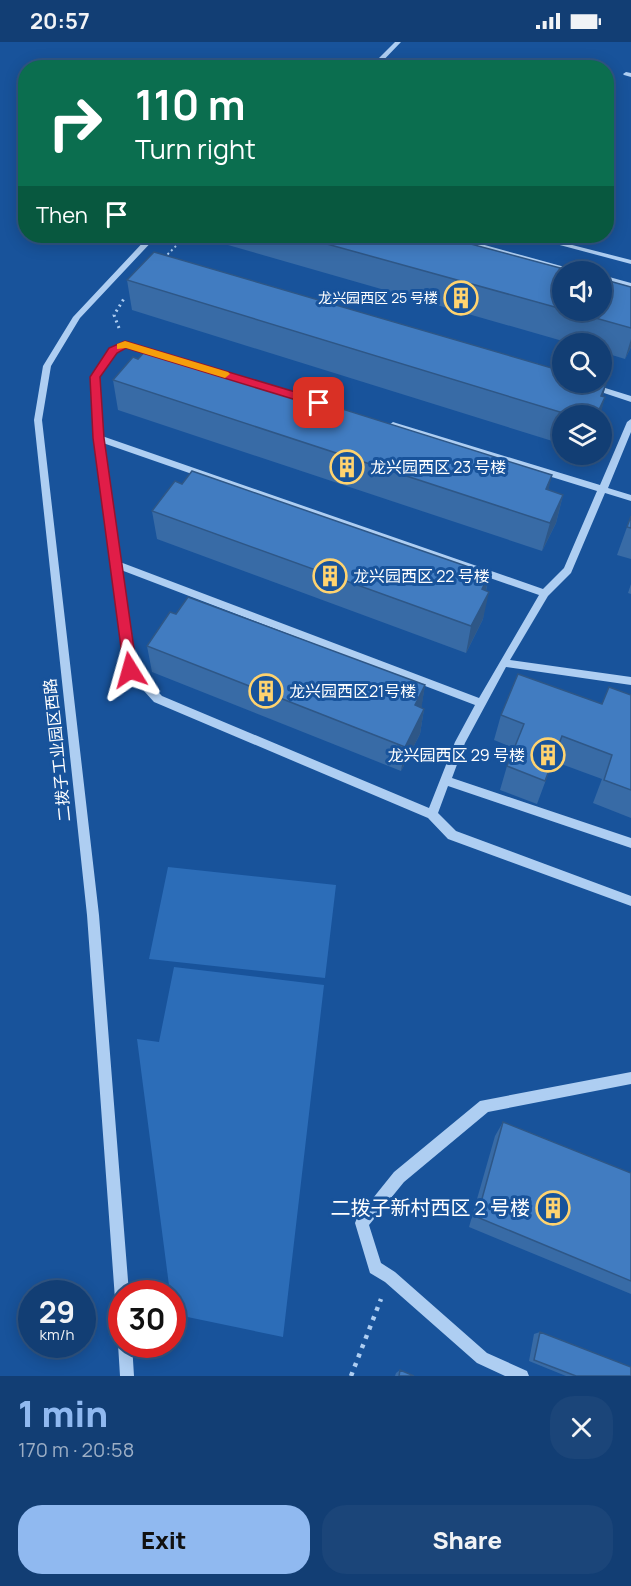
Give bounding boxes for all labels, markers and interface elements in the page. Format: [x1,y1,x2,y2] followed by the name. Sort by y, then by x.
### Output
[30,6,90,36] text: 20:57
[135,75,246,133] text: 110 m
[36,84,114,162] icon: right
[135,130,256,167] text: Turn right
[100,198,133,231] icon: arrive
[36,200,88,230] text: Then
[552,261,612,465] map controls
[552,261,612,321] button: sound
[443,280,479,316] building icon: 龙兴园西区 25 号楼
[318,288,438,307] place label: 龙兴园西区 25 号楼
[552,333,612,393] button: search
[293,377,344,428] pin
[302,386,335,419] icon: arrive
[552,405,612,465] button: layers
[329,449,365,485] building icon: 龙兴园西区 23 号楼
[370,456,506,478] place label: 龙兴园西区 23 号楼
[312,558,348,594] building icon: 龙兴园西区 22 号楼
[353,565,490,587] place label: 龙兴园西区 22 号楼
[98,638,162,702] position arrow
[248,673,284,709] building icon: 龙兴园西区21号楼
[39,677,75,823] street label: 二拨子工业园区西路
[289,680,416,702] place label: 龙兴园西区21号楼
[530,737,566,773] building icon: 龙兴园西区 29 号楼
[388,744,525,766] place label: 龙兴园西区 29 号楼
[535,1190,571,1226] building icon: 二拨子新村西区 2 号楼
[331,1194,530,1221] place label: 二拨子新村西区 2 号楼
[108,1280,186,1358] speed limit sign: 30
[39,1291,75,1332] text: 29
[40,1324,74,1345] text: km/h
[18,1389,108,1438] text: 1 min
[550,1396,613,1459] button: close
[18,1436,134,1463] text: 170 m · 20:58
[18,1505,310,1574] button: Exit
[322,1505,613,1574] button: Share

